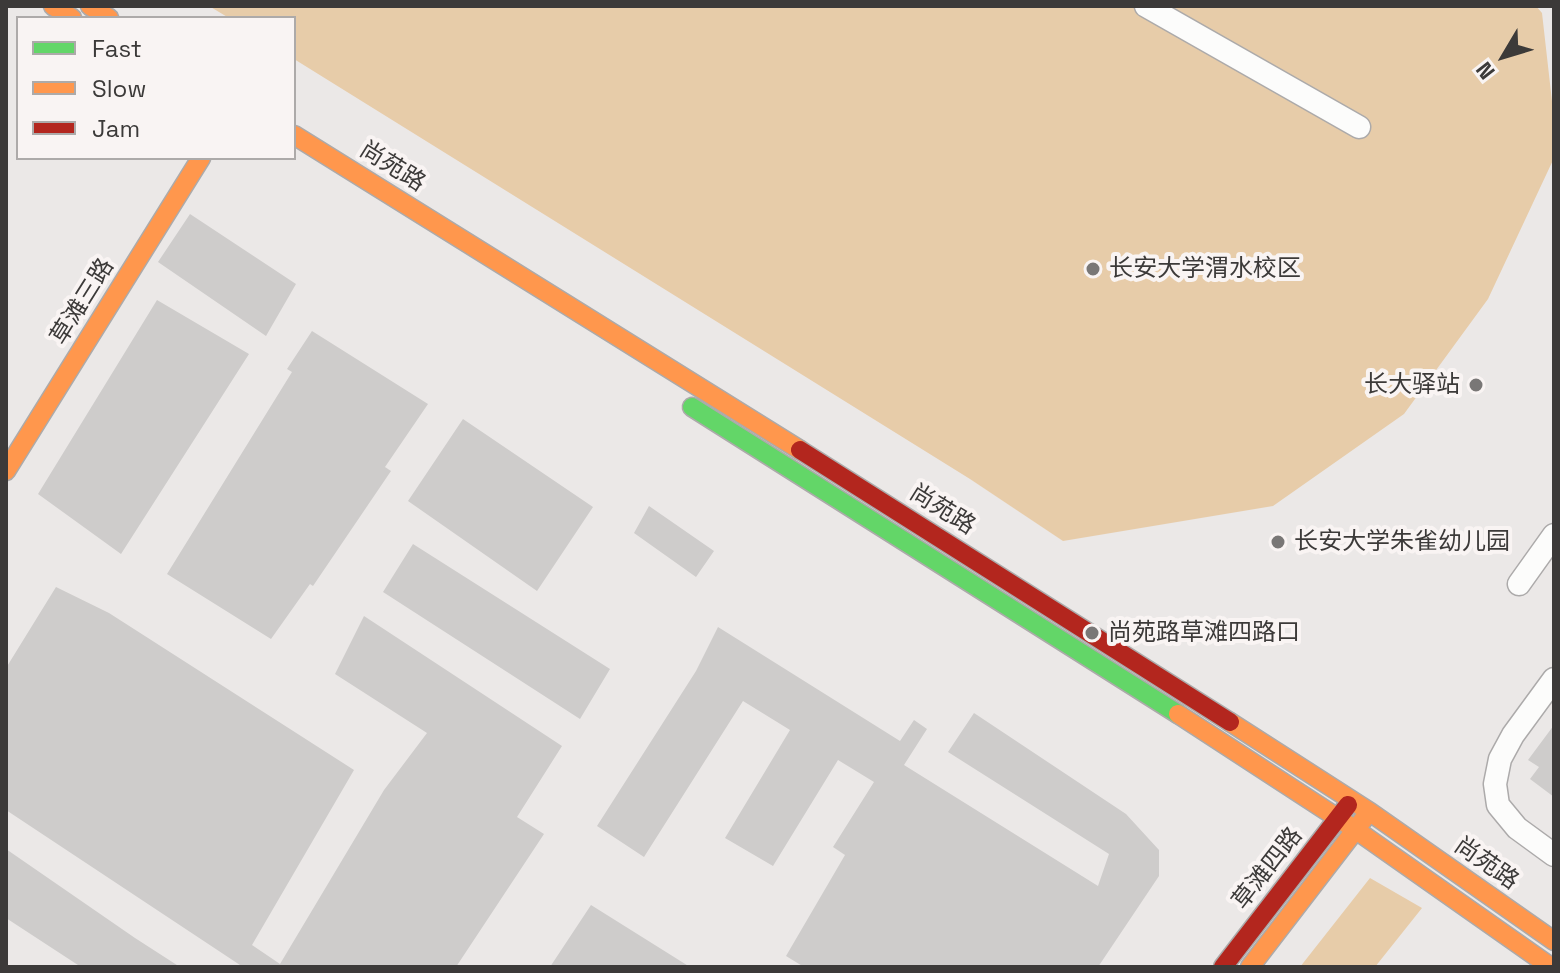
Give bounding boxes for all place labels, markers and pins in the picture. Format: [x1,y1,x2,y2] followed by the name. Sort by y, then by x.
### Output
[1109,255,1301,283] place label: 长安大学渭水校区
[1084,260,1102,278] marker: 长安大学渭水校区
[1364,371,1460,399] place label: 长大驿站
[1467,376,1485,394] marker: 长大驿站
[1294,528,1510,556] place label: 长安大学朱雀幼儿园
[1269,533,1287,551] marker: 长安大学朱雀幼儿园
[1108,619,1300,647] place label: 尚苑路草滩四路口
[1083,624,1101,642] marker: 尚苑路草滩四路口

